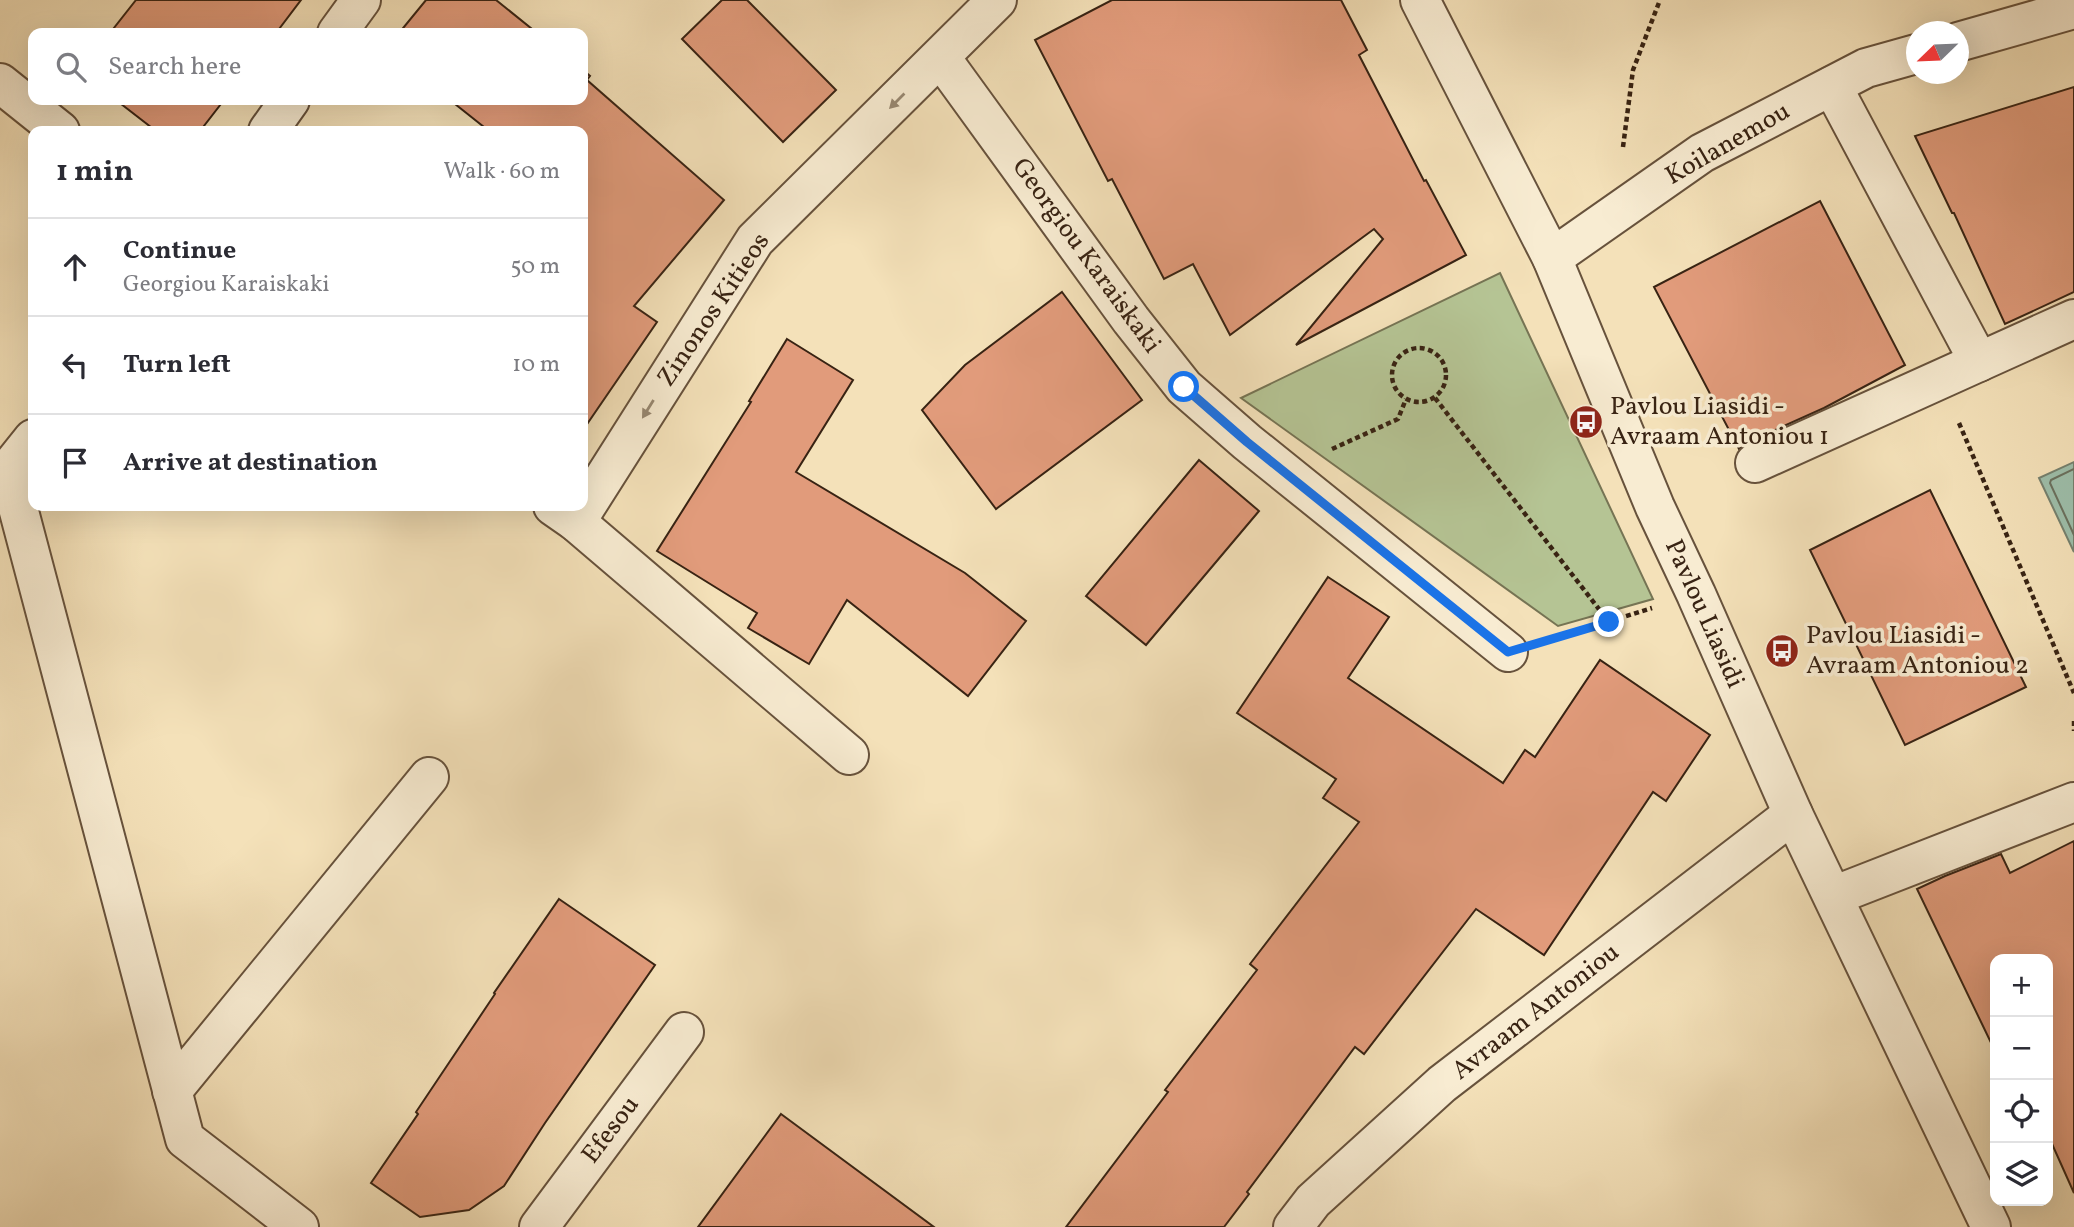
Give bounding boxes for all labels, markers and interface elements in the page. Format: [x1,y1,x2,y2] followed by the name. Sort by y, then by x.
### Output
[1906,21,1969,84] north arrow
[28,28,588,105] search box
[52,48,90,86] icon: search
[108,49,241,85] text: Search here
[889,92,906,108] one-way arrow
[1659,94,1797,194] street label: Koilanemou
[56,151,133,193] text: 1 min
[1003,151,1169,361] street label: Georgiou Karaiskaki
[444,156,560,188] text: Walk · 60 m
[649,226,779,394] street label: Zinonos Kitieos
[123,233,236,269] text: Continue
[56,248,94,286] icon: ahead
[511,251,560,283] text: 50 m
[123,269,329,301] text: Georgiou Karaiskaki
[56,346,94,384] icon: left
[123,347,231,383] text: Turn left
[512,349,560,381] text: 10 m
[1168,371,1199,402] route start
[1610,389,1829,455] place label: Pavlou Liasidi - Avraam Antoniou 1
[641,400,655,418] one-way arrow
[1567,403,1605,441] bus stop icon: Pavlou Liasidi - Avraam Antoniou 1
[56,444,94,482] icon: arrive
[123,445,378,481] text: Arrive at destination
[1655,534,1753,694] street label: Pavlou Liasidi
[1593,606,1624,637] route end
[1806,618,2029,684] place label: Pavlou Liasidi - Avraam Antoniou 2
[1763,632,1801,670] bus stop icon: Pavlou Liasidi - Avraam Antoniou 2
[1445,935,1627,1089] street label: Avraam Antoniou
[1990,954,2053,1206] map controls
[1990,954,2053,1017] button: +
[1990,1017,2053,1080] button: −
[1990,1080,2053,1143] button: locate
[574,1089,648,1171] street label: Efesou
[1990,1143,2053,1206] button: layers

